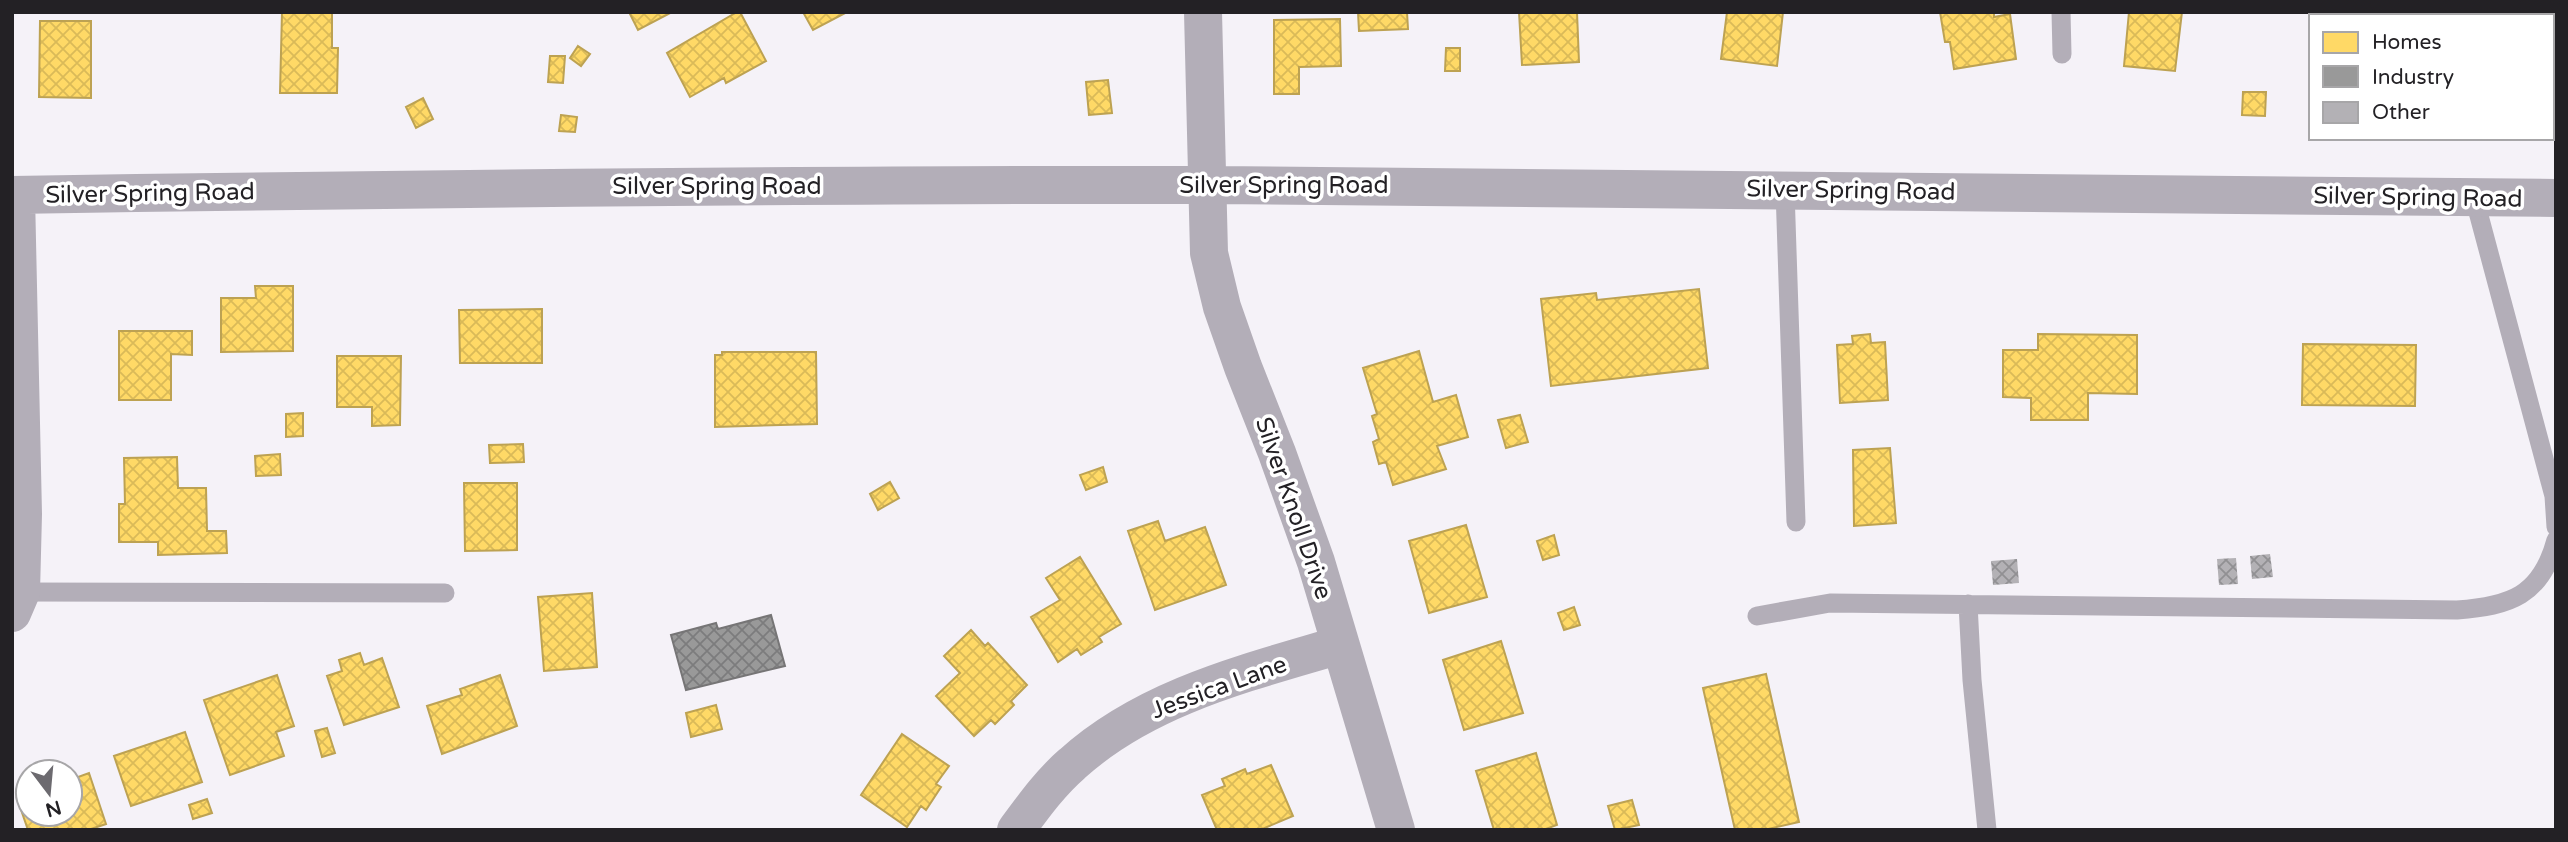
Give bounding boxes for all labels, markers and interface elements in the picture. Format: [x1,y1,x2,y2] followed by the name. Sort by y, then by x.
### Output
[2309,14,2554,140] legend
[2372,30,2442,55] text: Homes
[2372,65,2454,90] text: Industry
[2372,100,2430,125] text: Other
[1179,171,1389,200] street label: Silver Spring Road
[612,172,822,201] street label: Silver Spring Road
[1746,174,1956,207] street label: Silver Spring Road
[45,177,255,210] street label: Silver Spring Road
[2313,181,2523,214] street label: Silver Spring Road
[1249,413,1338,603] street label: Silver Knoll Drive
[1148,650,1291,725] street label: Jessica Lane
[14,758,84,828] north arrow
[43,796,64,821] text: N

